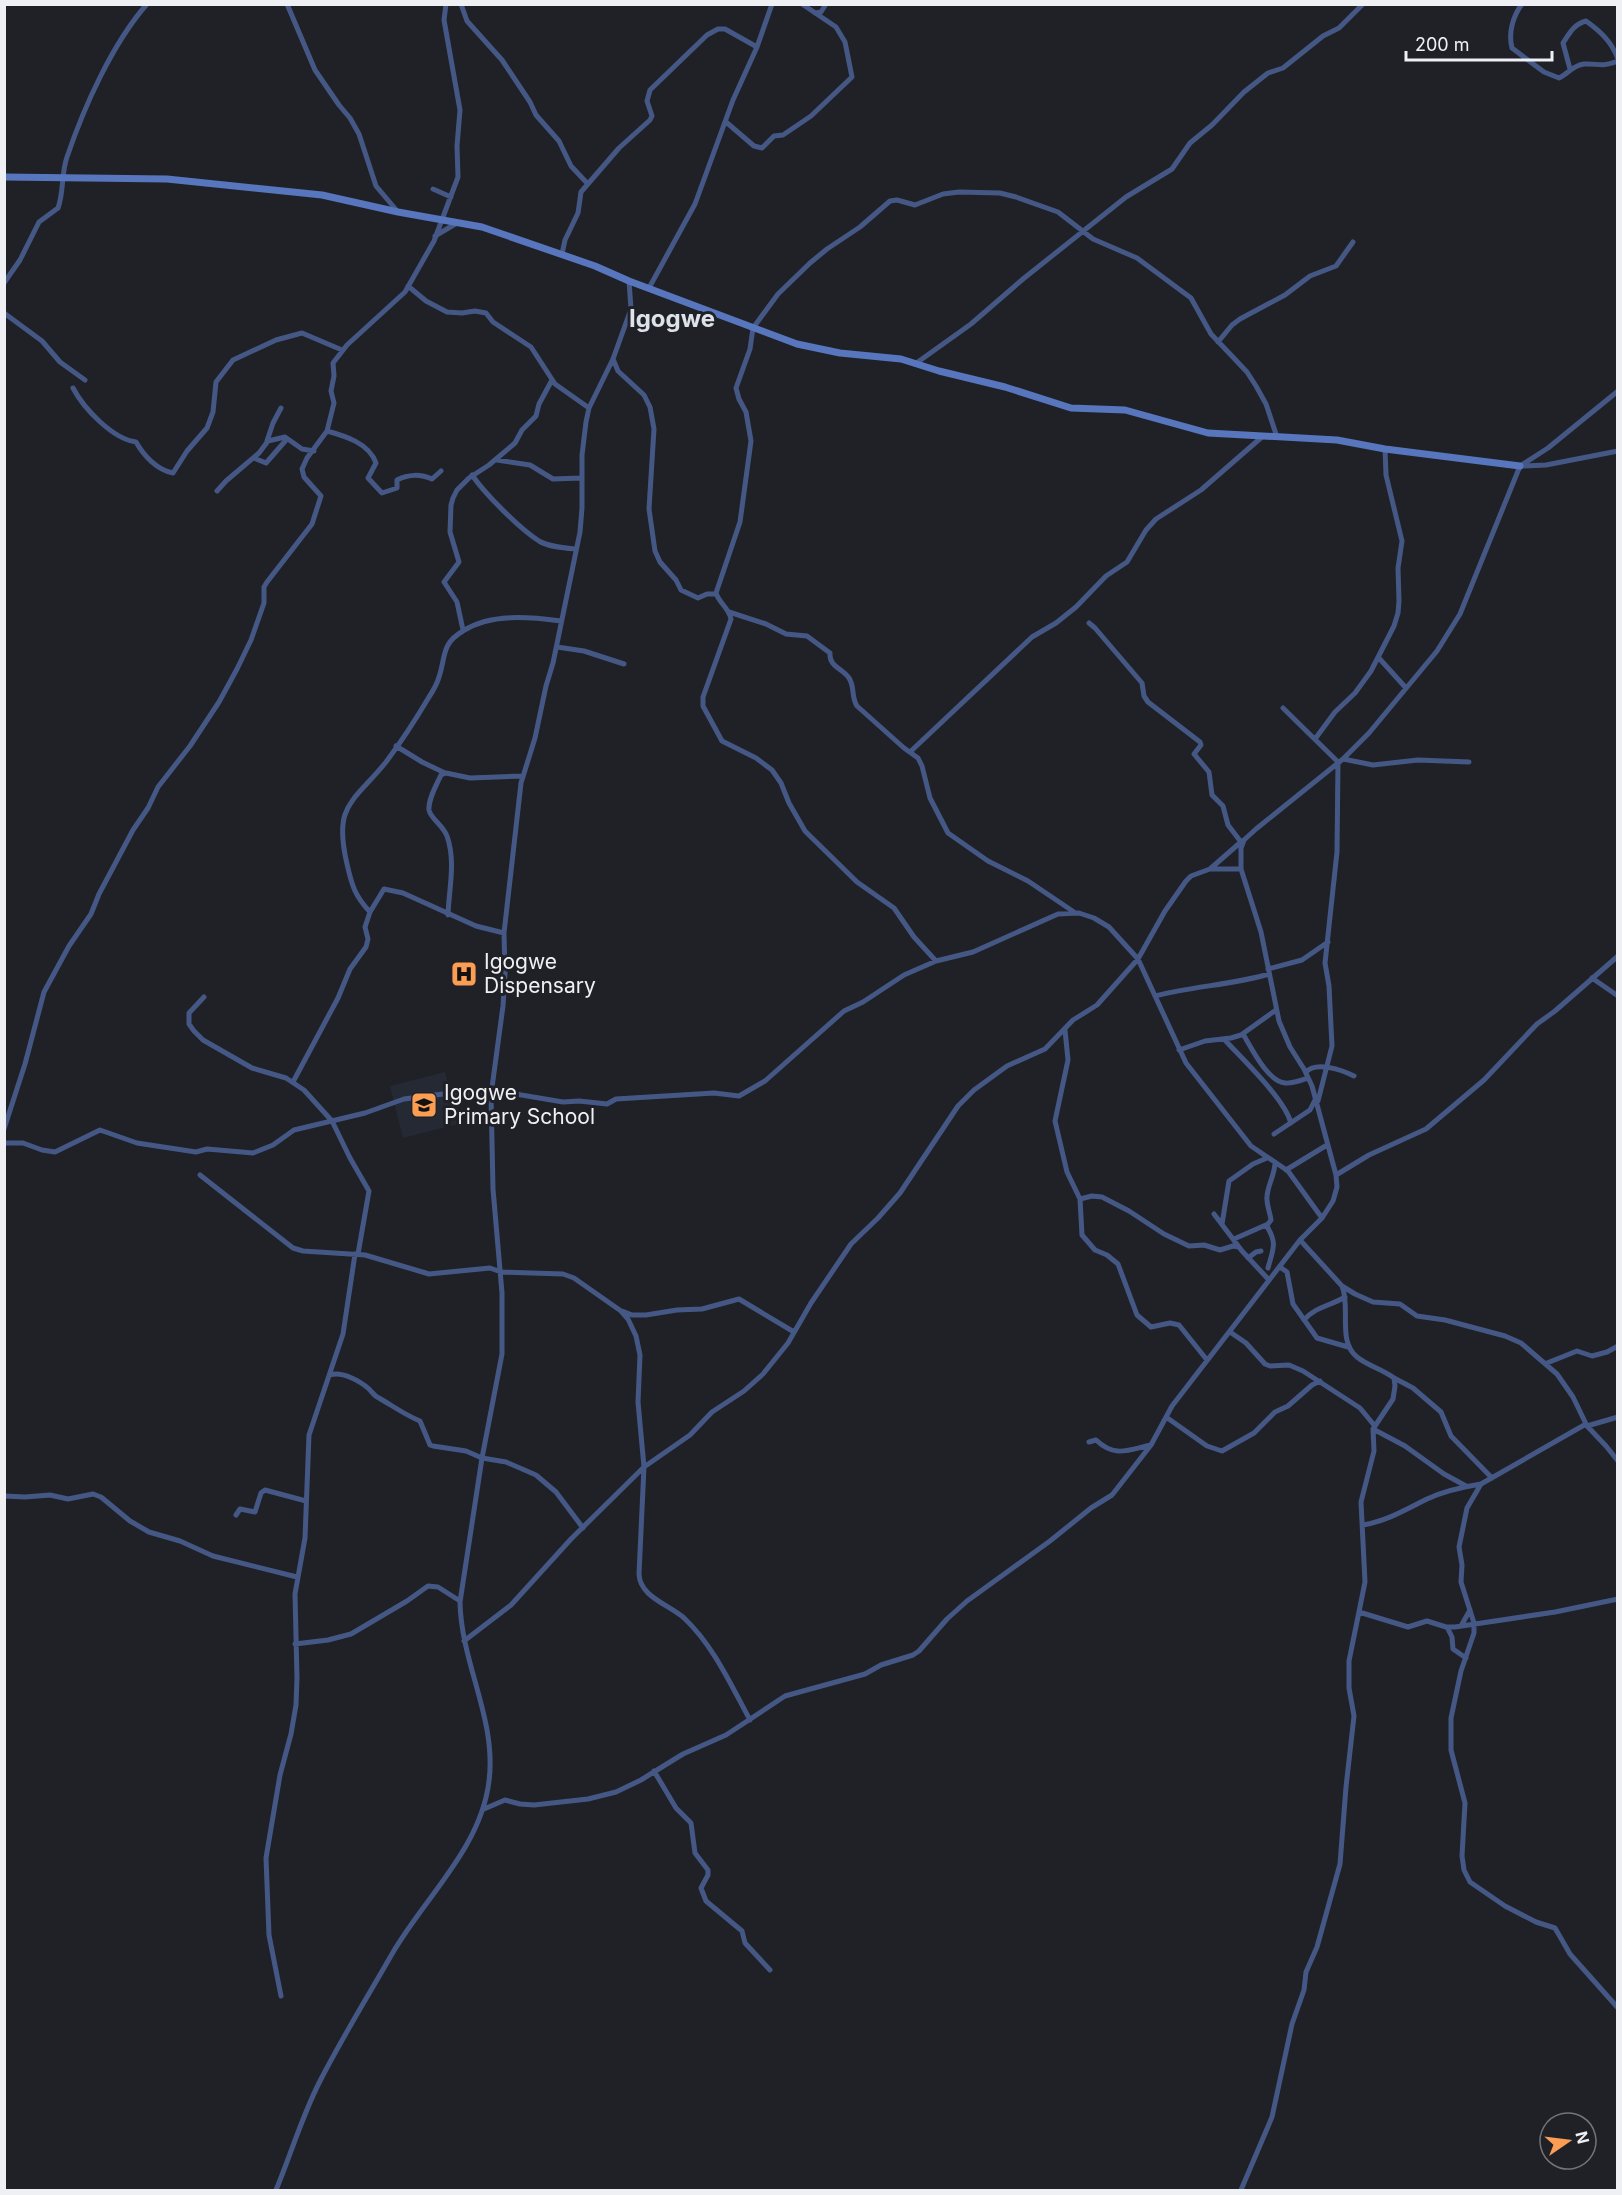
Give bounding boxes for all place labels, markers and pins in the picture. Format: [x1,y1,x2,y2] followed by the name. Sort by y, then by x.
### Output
[484,949,596,998] place label: Igogwe Dispensary
[449,959,479,989] hospital icon: Igogwe Dispensary
[444,1080,595,1129] place label: Igogwe Primary School
[409,1090,439,1120] school or university icon: Igogwe Primary School

